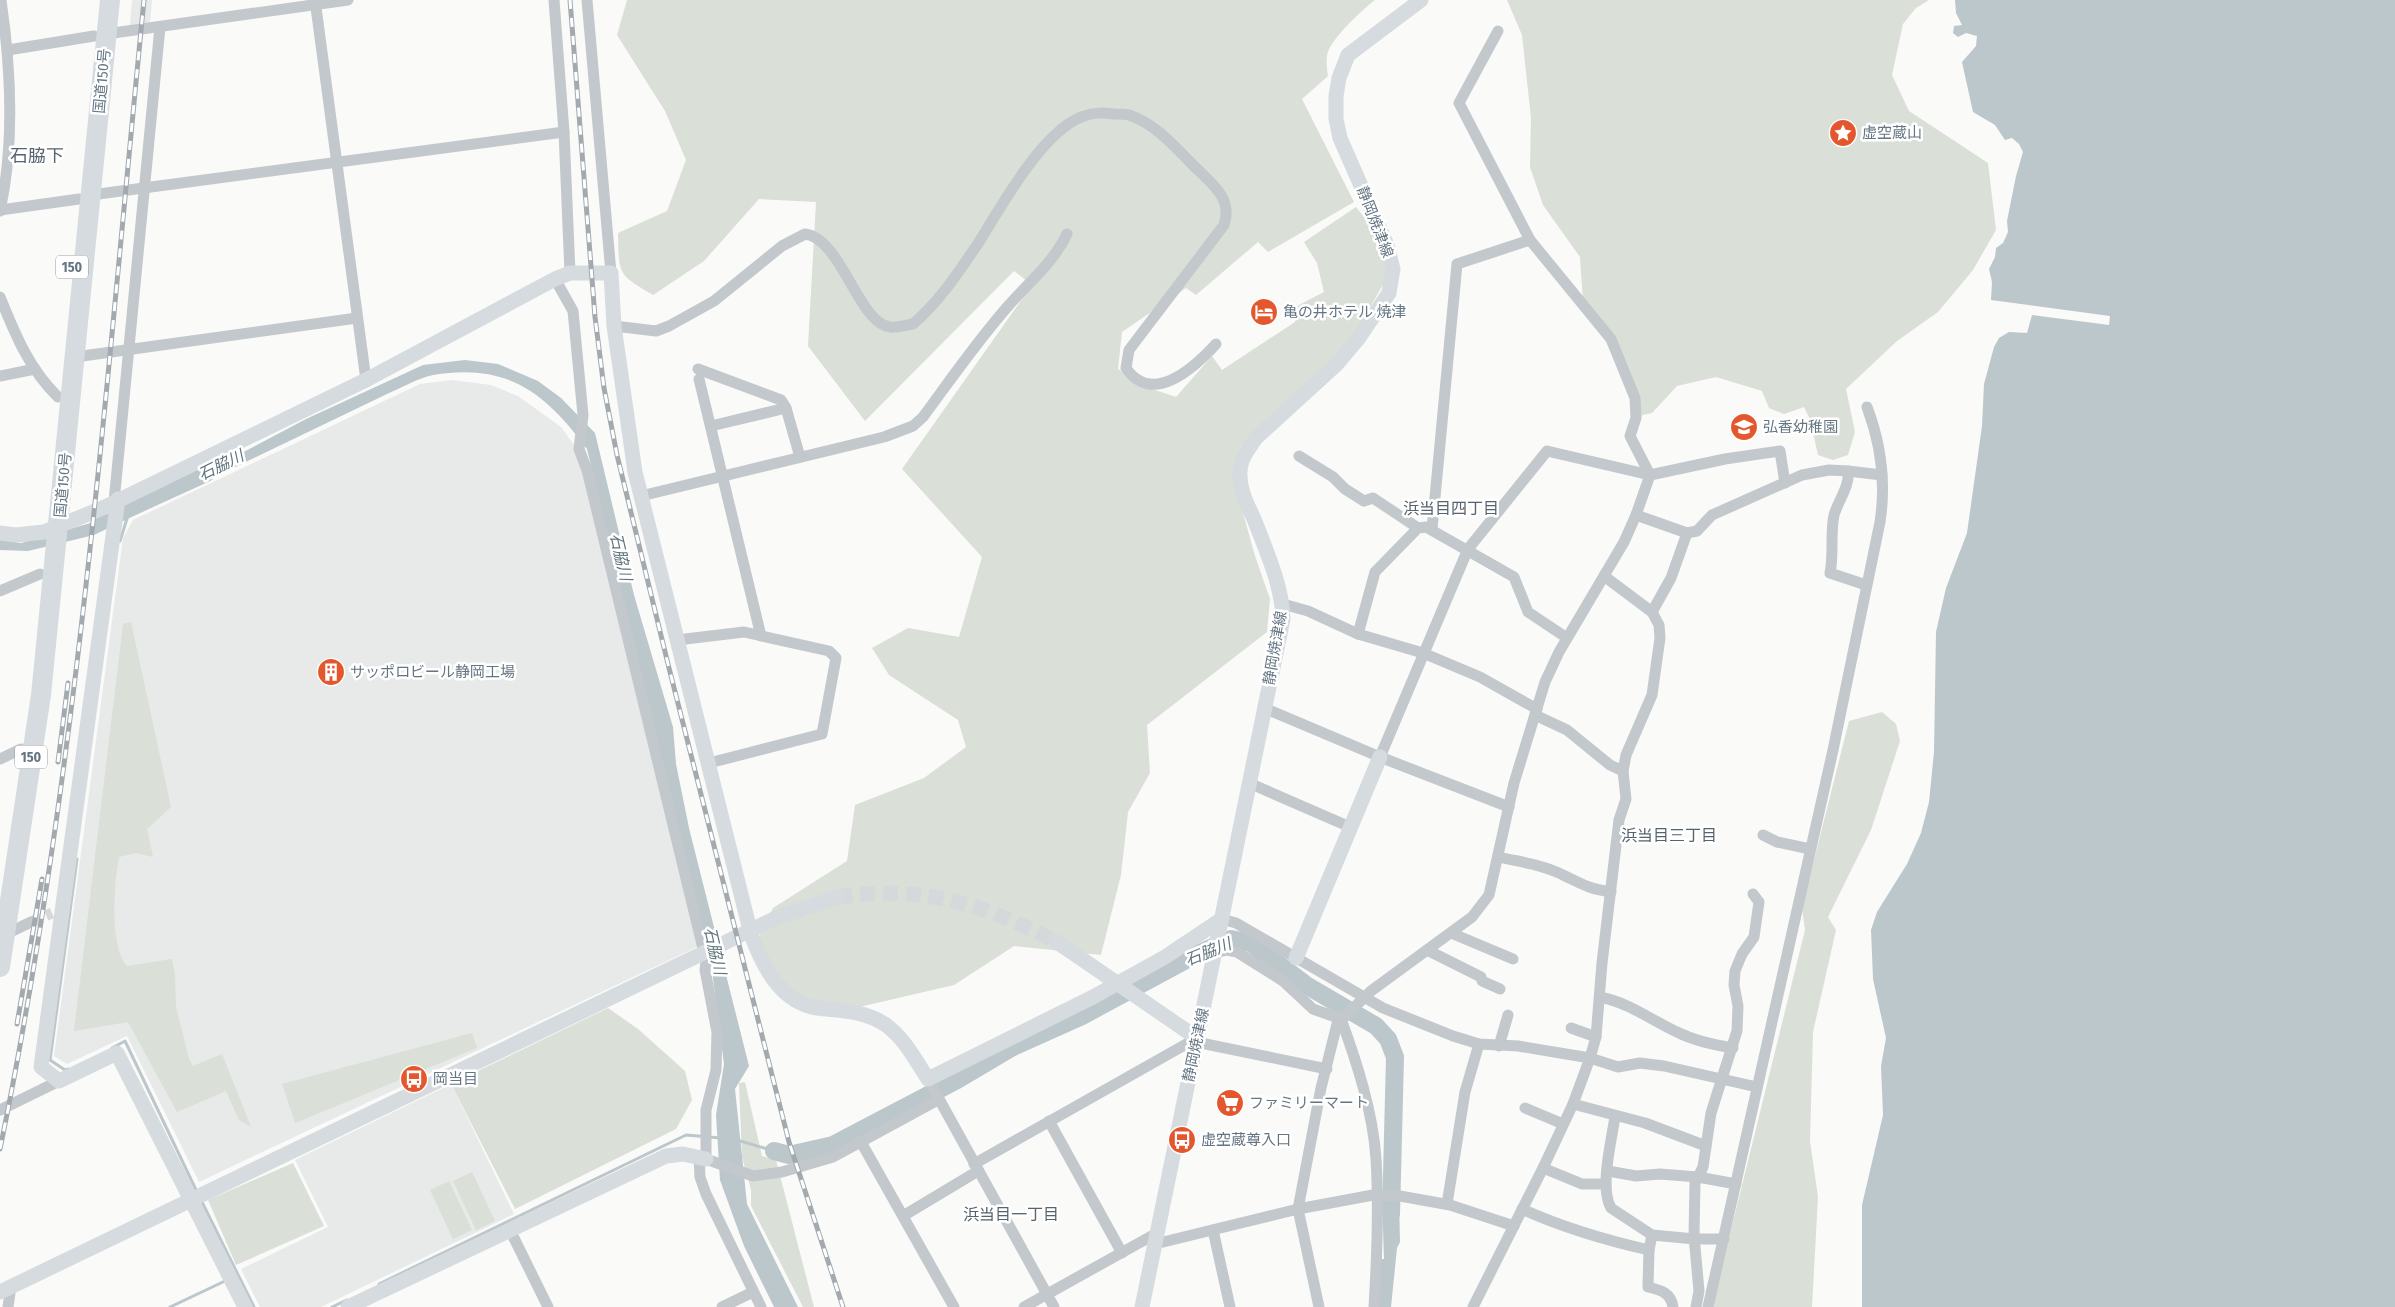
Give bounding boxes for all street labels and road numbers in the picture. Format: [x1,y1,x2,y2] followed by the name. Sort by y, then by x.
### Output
[90,48,114,114] street label: 国道150号
[1353,184,1397,260] street label: 静岡焼津線
[56,256,88,278] road number: 150
[51,452,75,518] street label: 国道150号
[1260,609,1290,687] street label: 静岡焼津線
[15,746,47,769] road number: 150
[1179,1006,1213,1084] street label: 静岡焼津線

